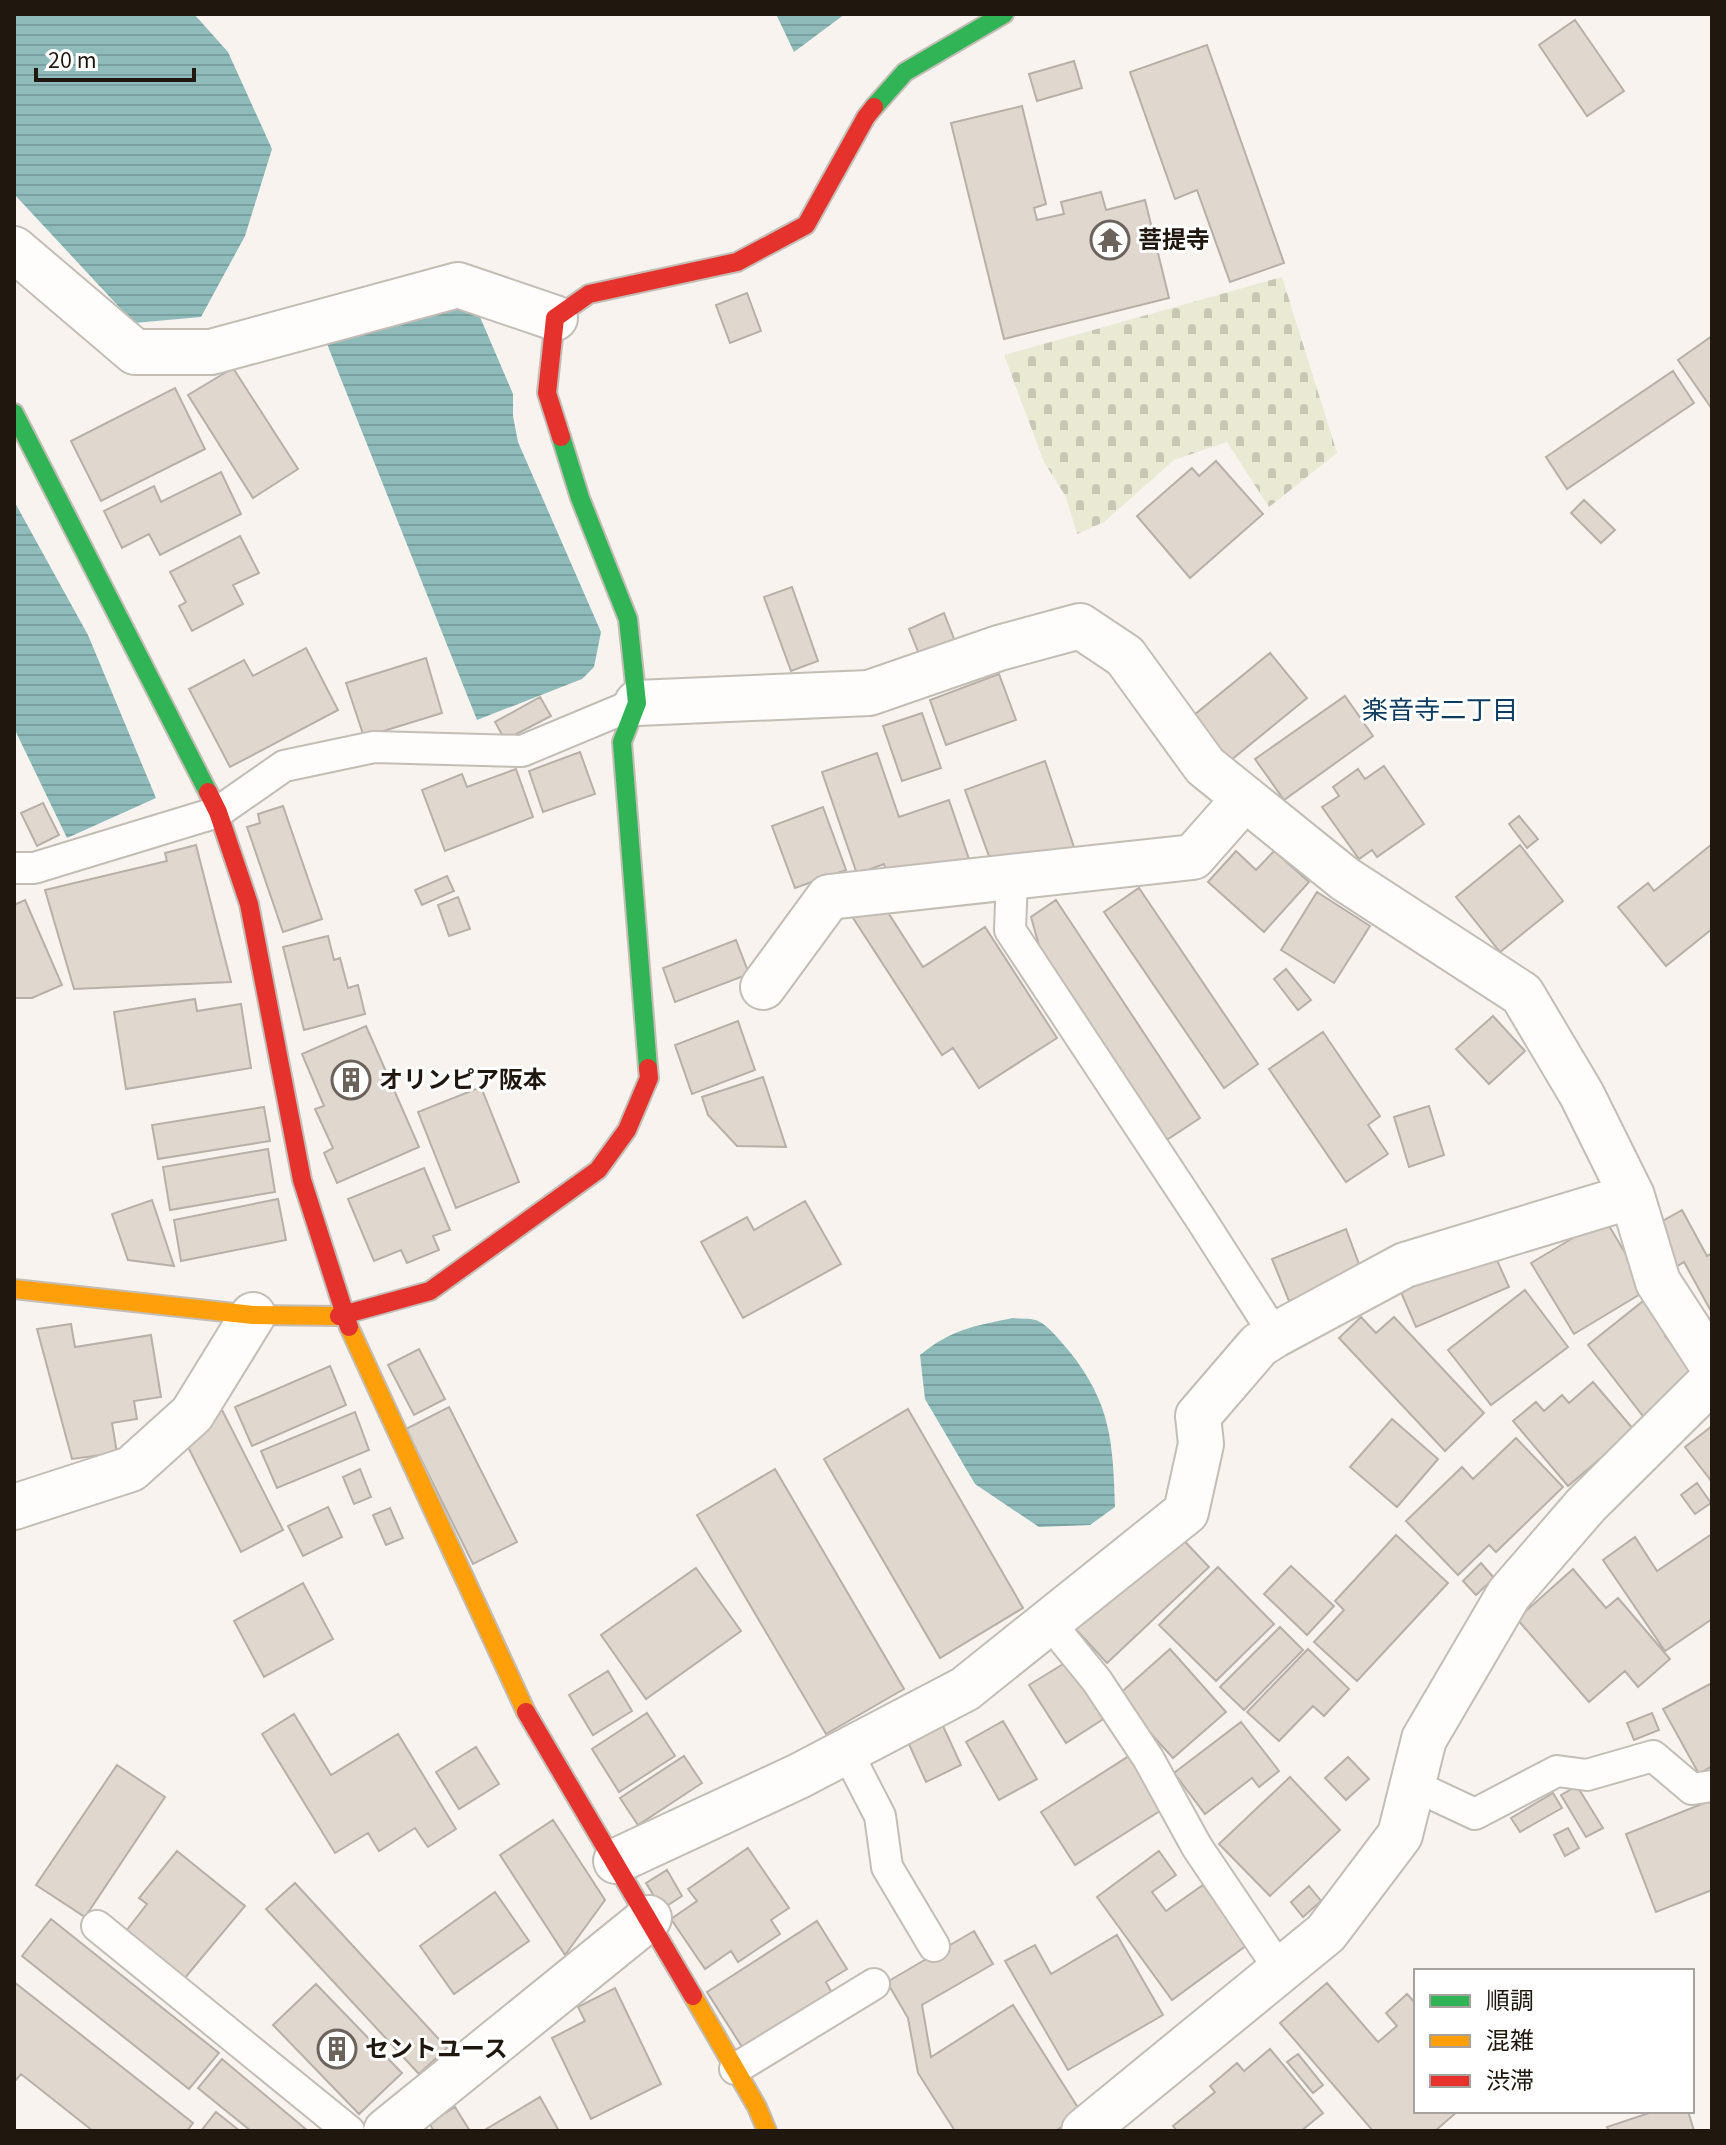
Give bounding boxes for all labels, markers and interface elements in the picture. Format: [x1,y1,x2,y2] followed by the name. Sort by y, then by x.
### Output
[36,32,194,82] scale bar
[48,43,97,78] text: 20 m
[1089,219,1131,261] temple icon: 菩提寺
[1138,223,1210,258] place label: 菩提寺
[1362,692,1518,729] district label: 楽音寺二丁目
[330,1059,372,1101] building icon: オリンピア阪本
[379,1063,547,1098] place label: オリンピア阪本
[1414,1969,1694,2113] legend
[1486,1984,1534,2019] text: 順調
[1486,2024,1534,2059] text: 混雑
[316,2028,358,2070] building icon: セントユース
[365,2032,508,2067] place label: セントユース
[1486,2064,1534,2099] text: 渋滞

